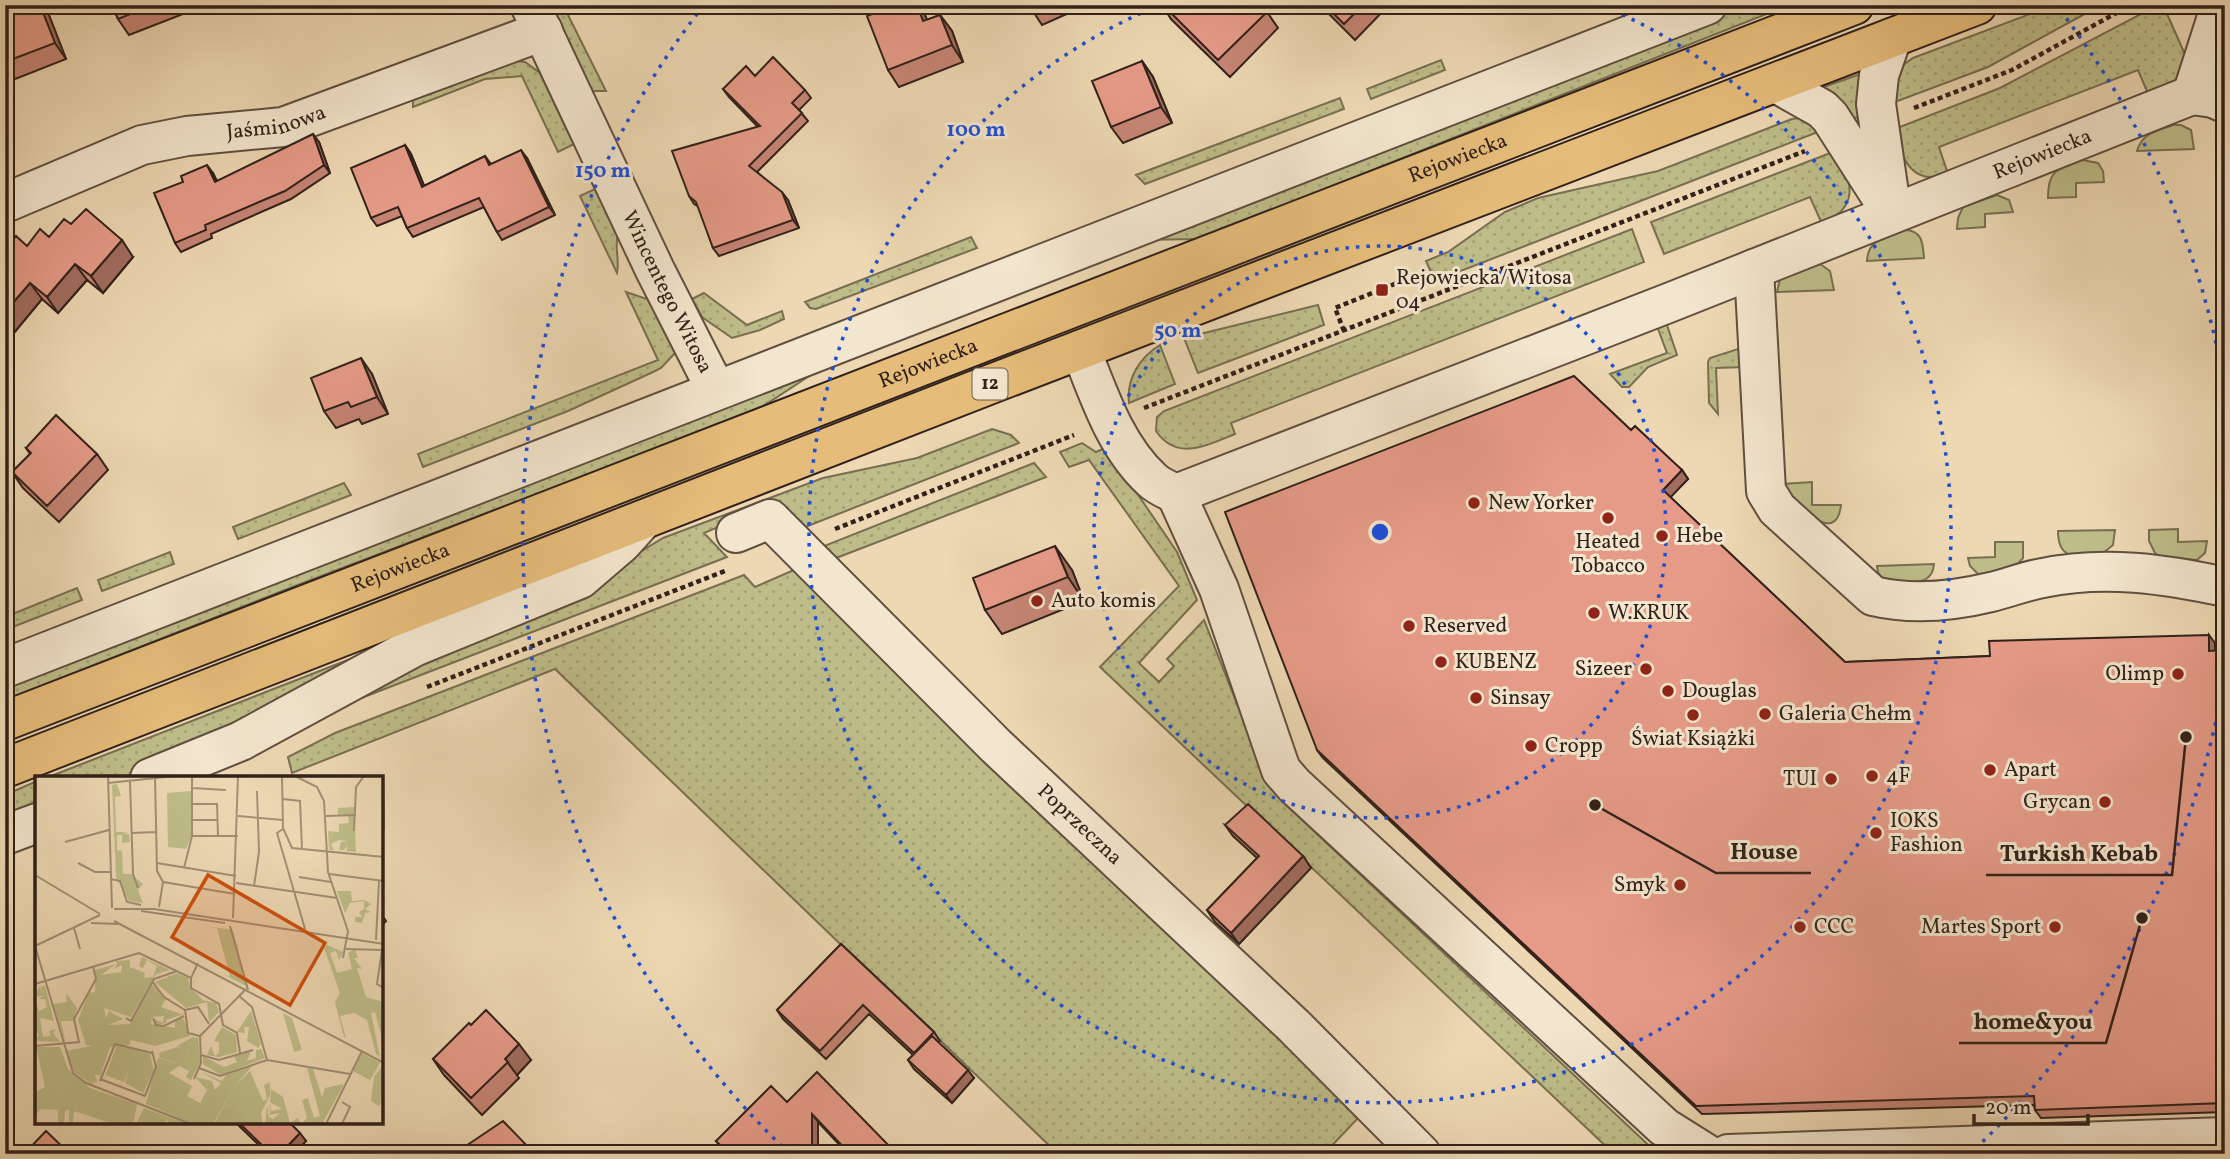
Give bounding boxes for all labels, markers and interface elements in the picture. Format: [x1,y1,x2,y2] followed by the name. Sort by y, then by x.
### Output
[225,98,330,147] street label: Jaśminowa
[946,116,1006,145] text: 100 m
[1989,122,2096,187] street label: Rejowiecka
[1404,126,1512,191] street label: Rejowiecka
[575,157,631,186] text: 150 m
[614,206,720,378] street label: Wincentego Witosa
[1396,264,1572,317] place label: Rejowiecka/Witosa 04
[1374,282,1390,298] marker: Rejowiecka/Witosa 04
[1154,317,1202,346] text: 50 m
[874,331,982,396] street label: Rejowiecka
[972,368,1007,400] road number: 12
[1488,489,1594,518] place label: New Yorker
[1466,495,1482,511] marker: New Yorker
[1600,510,1616,526] marker: Heated Tobacco
[1368,520,1392,544] centre of rings
[1676,522,1723,551] place label: Hebe
[1571,528,1645,581] place label: Heated Tobacco
[1654,528,1670,544] marker: Hebe
[347,536,454,600] street label: Rejowiecka
[1051,587,1156,616] place label: Auto komis
[1029,593,1045,609] marker: Auto komis
[1608,599,1689,628] place label: W.KRUK
[1586,605,1602,621] marker: W.KRUK
[1423,612,1507,641] place label: Reserved
[1401,618,1417,634] marker: Reserved
[1455,648,1537,677] place label: KUBENZ
[1433,654,1449,670] marker: KUBENZ
[1575,655,1632,684] place label: Sizeer
[2105,660,2164,689] place label: Olimp
[1638,661,1654,677] marker: Sizeer
[2170,666,2186,682] marker: Olimp
[1682,677,1757,706] place label: Douglas
[1660,683,1676,699] marker: Douglas
[1490,684,1551,713] place label: Sinsay
[1468,690,1484,706] marker: Sinsay
[1779,700,1912,729] place label: Galeria Chełm
[1757,706,1773,722] marker: Galeria Chełm
[1685,707,1701,723] marker: Świat Książki
[1631,725,1755,754] place label: Świat Książki
[1545,732,1603,761] place label: Cropp
[1523,738,1539,754] marker: Cropp
[2004,756,2057,785] place label: Apart
[1886,762,1910,791] place label: 4F
[1982,762,1998,778] marker: Apart
[1783,765,1817,794] place label: TUI
[1864,768,1880,784] marker: 4F
[1823,771,1839,787] marker: TUI
[35,776,383,1124] inset map
[1031,777,1129,872] street label: Poprzeczna
[2023,788,2091,817] place label: Grycan
[2097,794,2113,810] marker: Grycan
[1890,807,1963,860] place label: IOKS Fashion
[1868,825,1884,841] marker: IOKS Fashion
[1716,829,1811,873] callout: House
[1986,831,2172,875] callout: Turkish Kebab
[1730,837,1798,869] text: House
[2000,839,2158,871] text: Turkish Kebab
[1614,871,1667,900] place label: Smyk
[1672,877,1688,893] marker: Smyk
[1814,913,1854,942] place label: CCC
[1921,913,2041,942] place label: Martes Sport
[1792,919,1808,935] marker: CCC
[2047,919,2063,935] marker: Martes Sport
[1959,999,2106,1043] callout: home&you
[1974,1007,2092,1039] text: home&you
[1974,1082,2088,1126] scale bar
[1985,1094,2031,1123] text: 20 m

